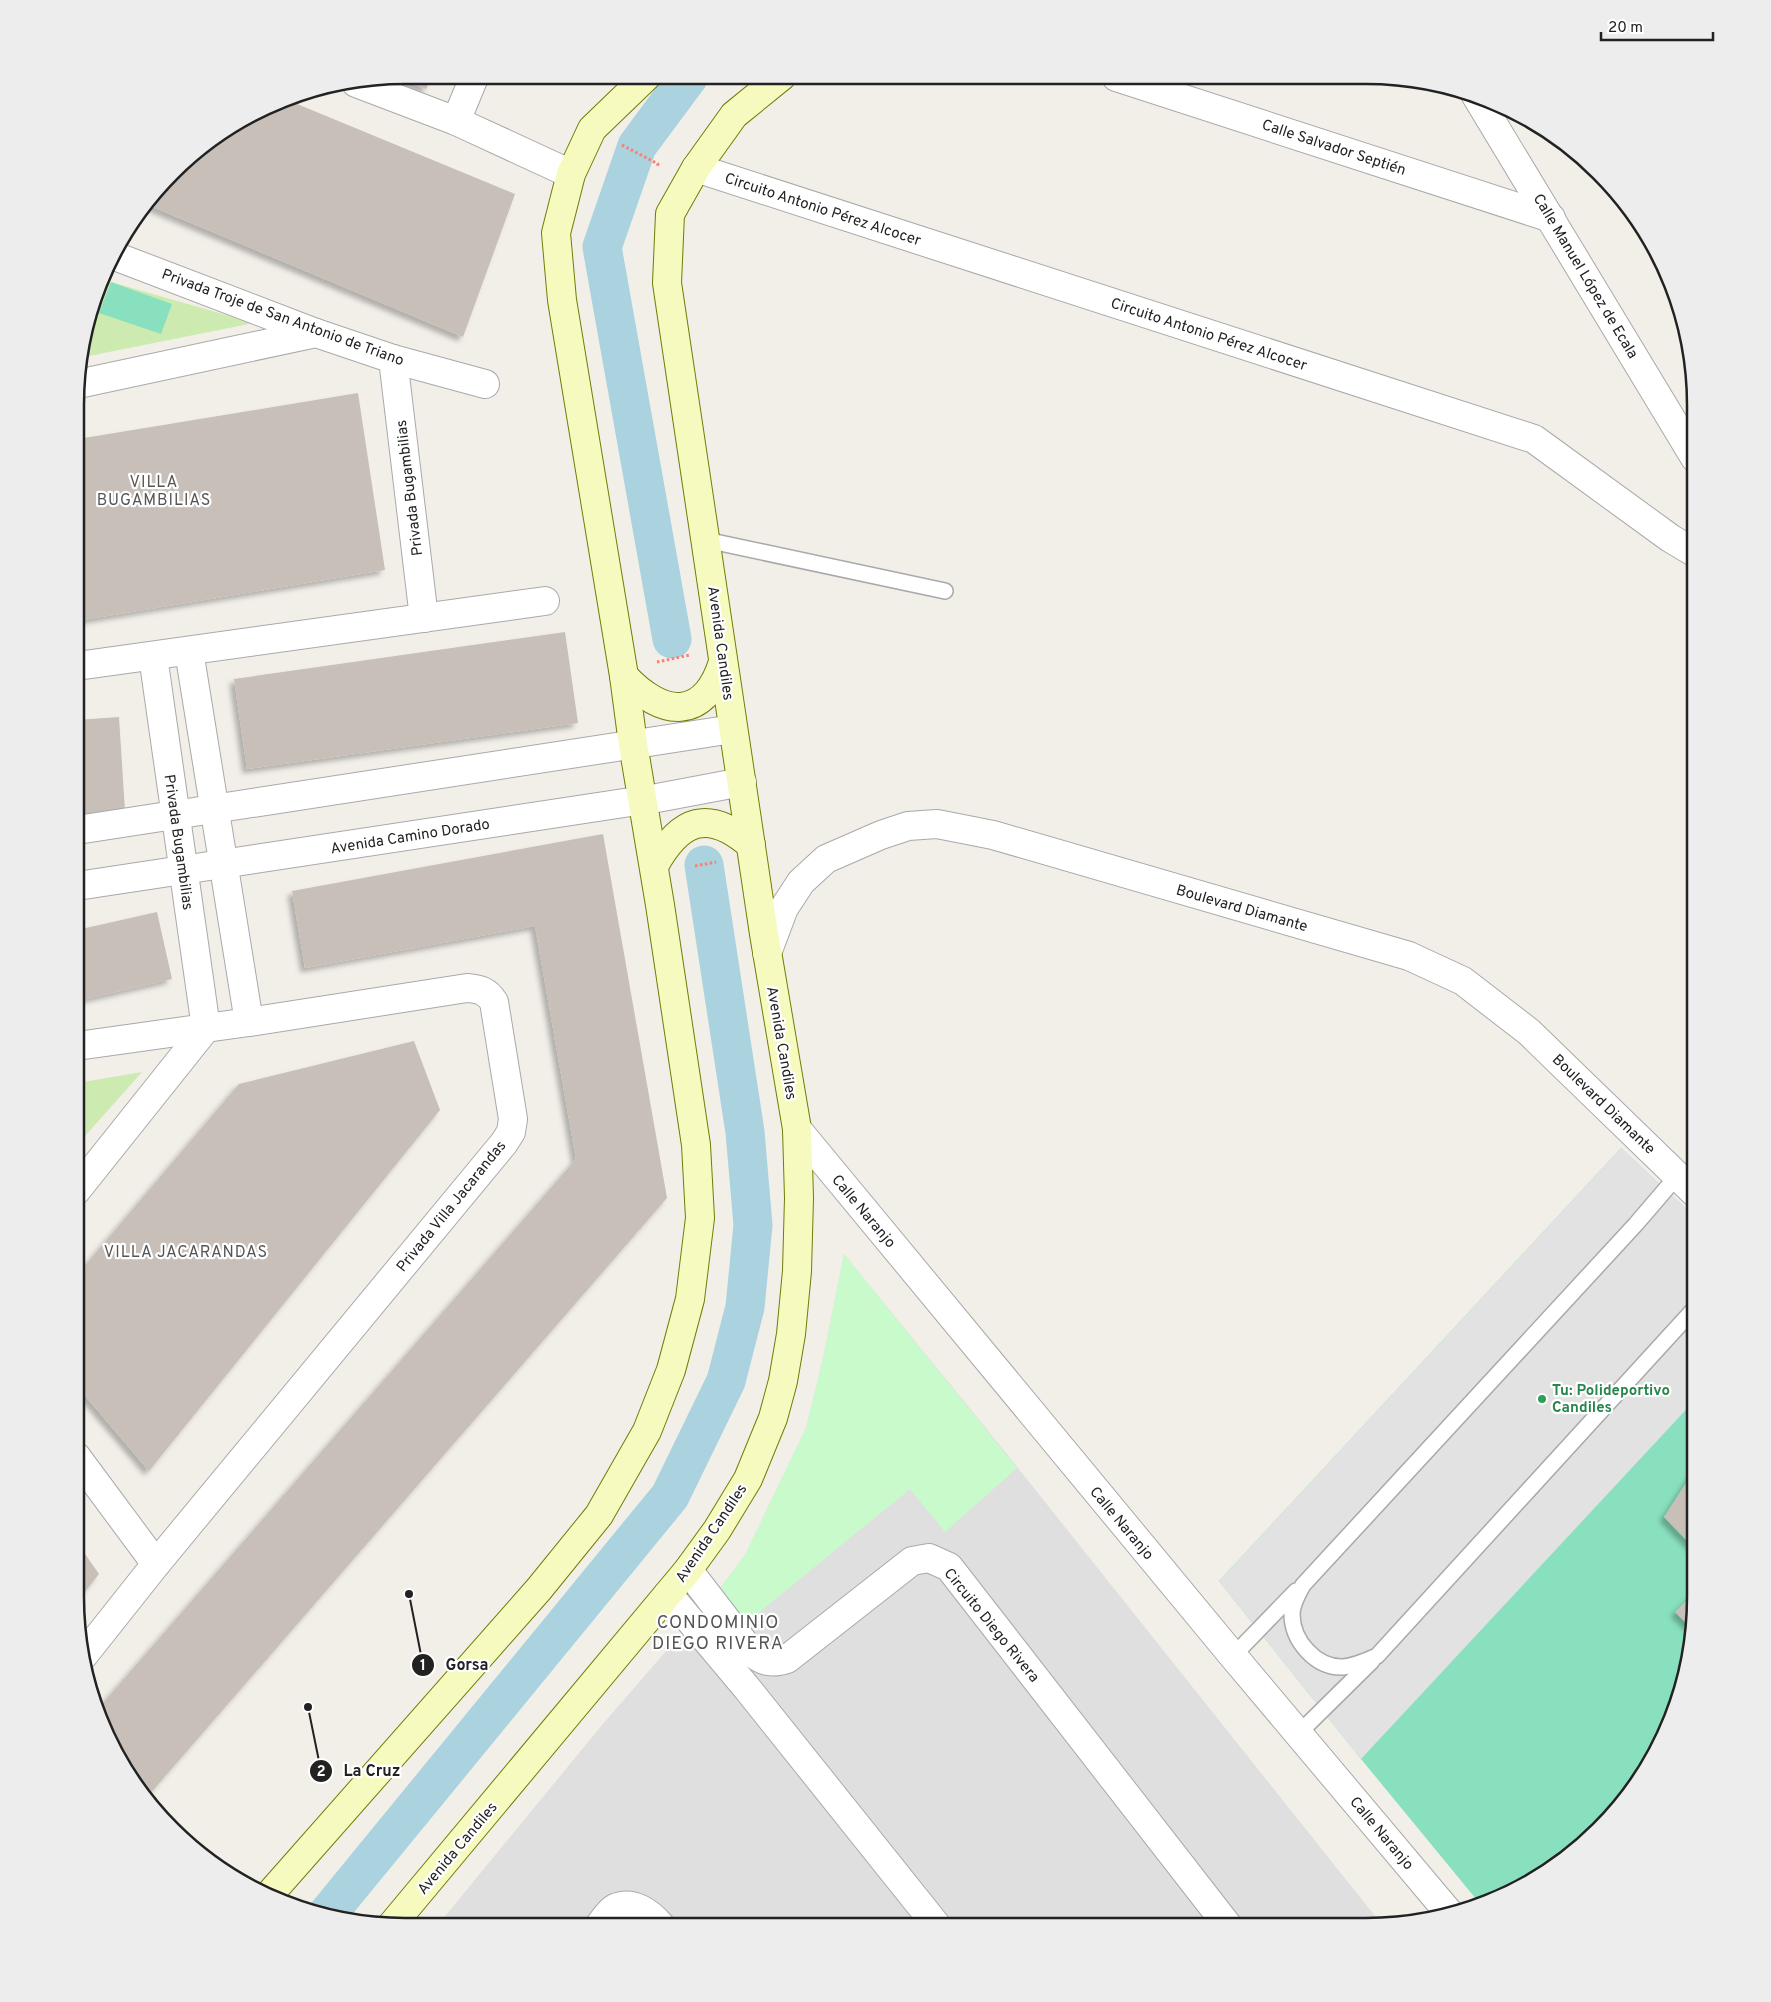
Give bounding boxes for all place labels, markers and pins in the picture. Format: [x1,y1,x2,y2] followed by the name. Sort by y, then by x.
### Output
[1552,1382,1670,1418] place label: Tu: Polideportivo Candiles
[1536,1393,1548,1405] marker: Tu: Polideportivo Candiles
[411,1649,499,1680] callout: Gorsa
[309,1755,411,1786] callout: La Cruz

